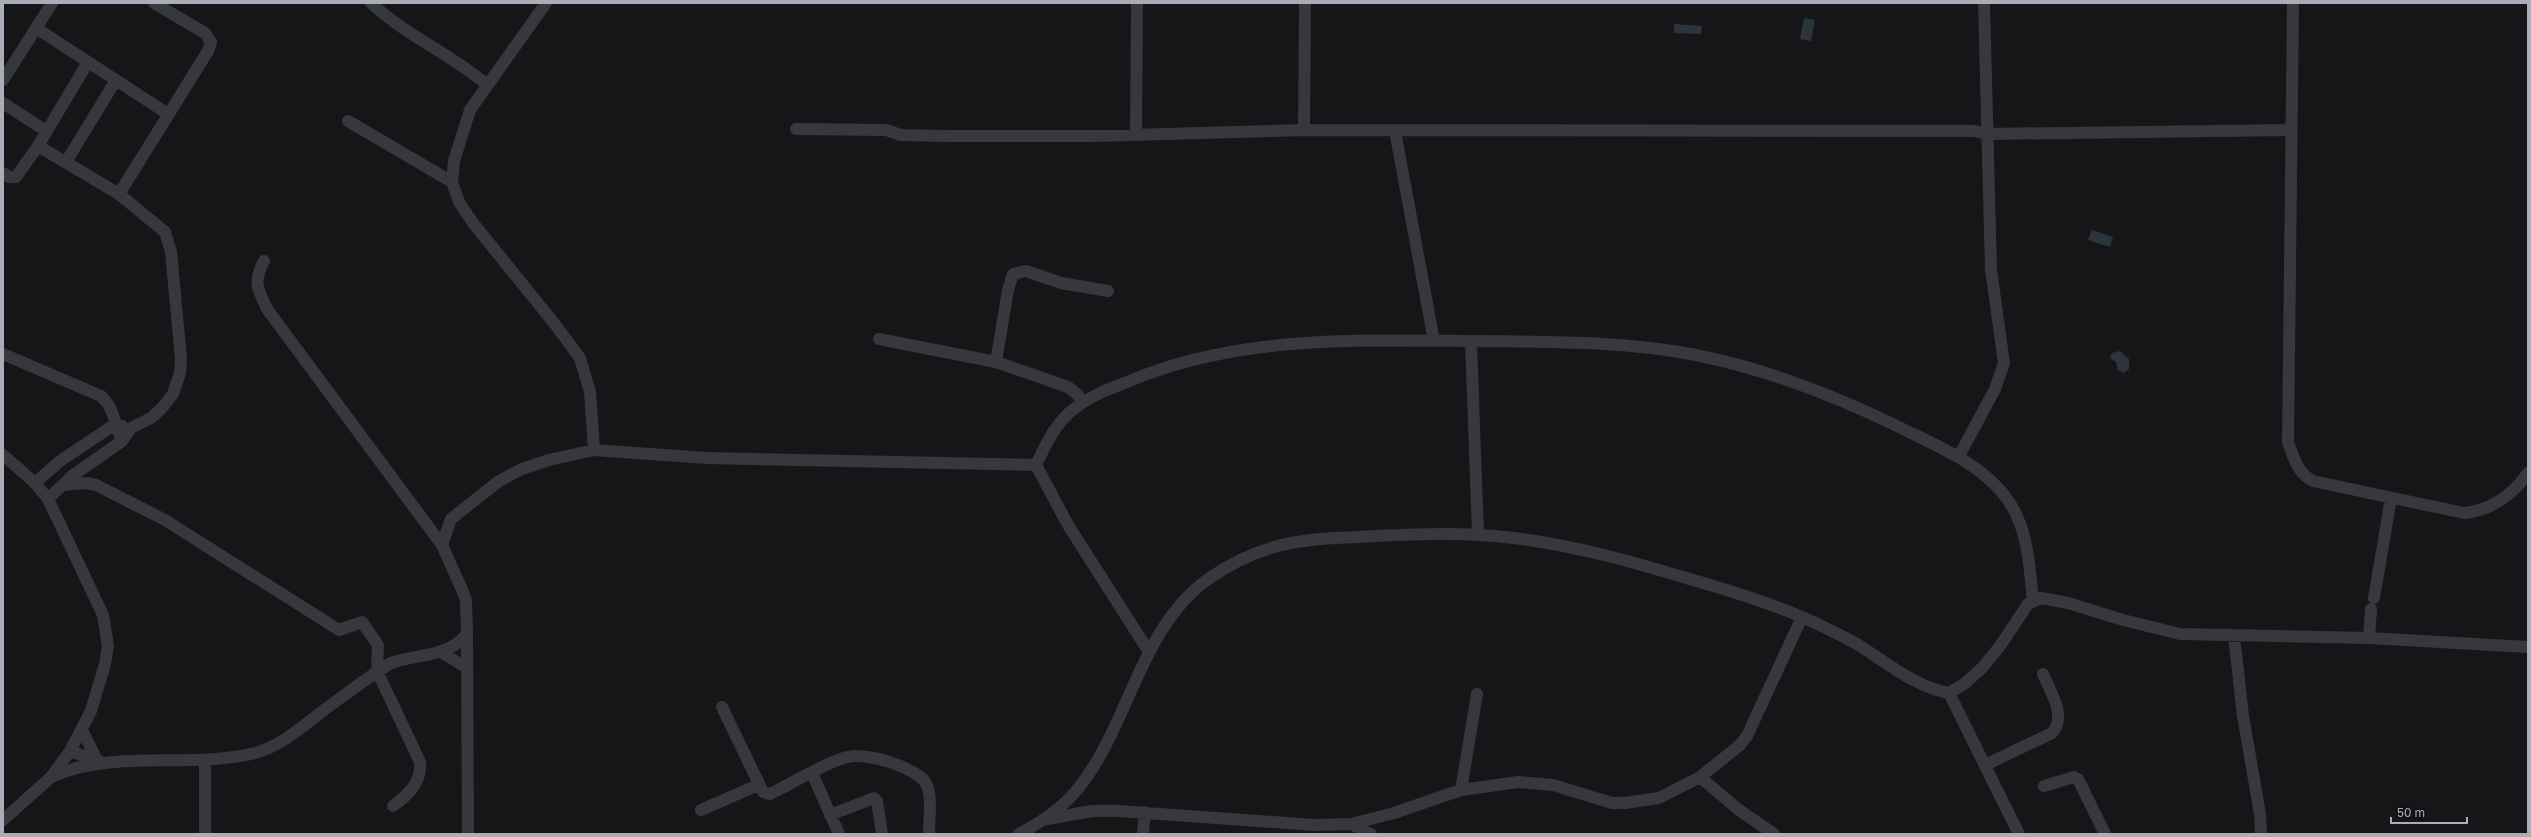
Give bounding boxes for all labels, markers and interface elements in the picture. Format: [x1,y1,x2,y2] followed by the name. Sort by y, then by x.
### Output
[2391,799,2467,825] scale bar
[2397,805,2425,820] text: 50 m

